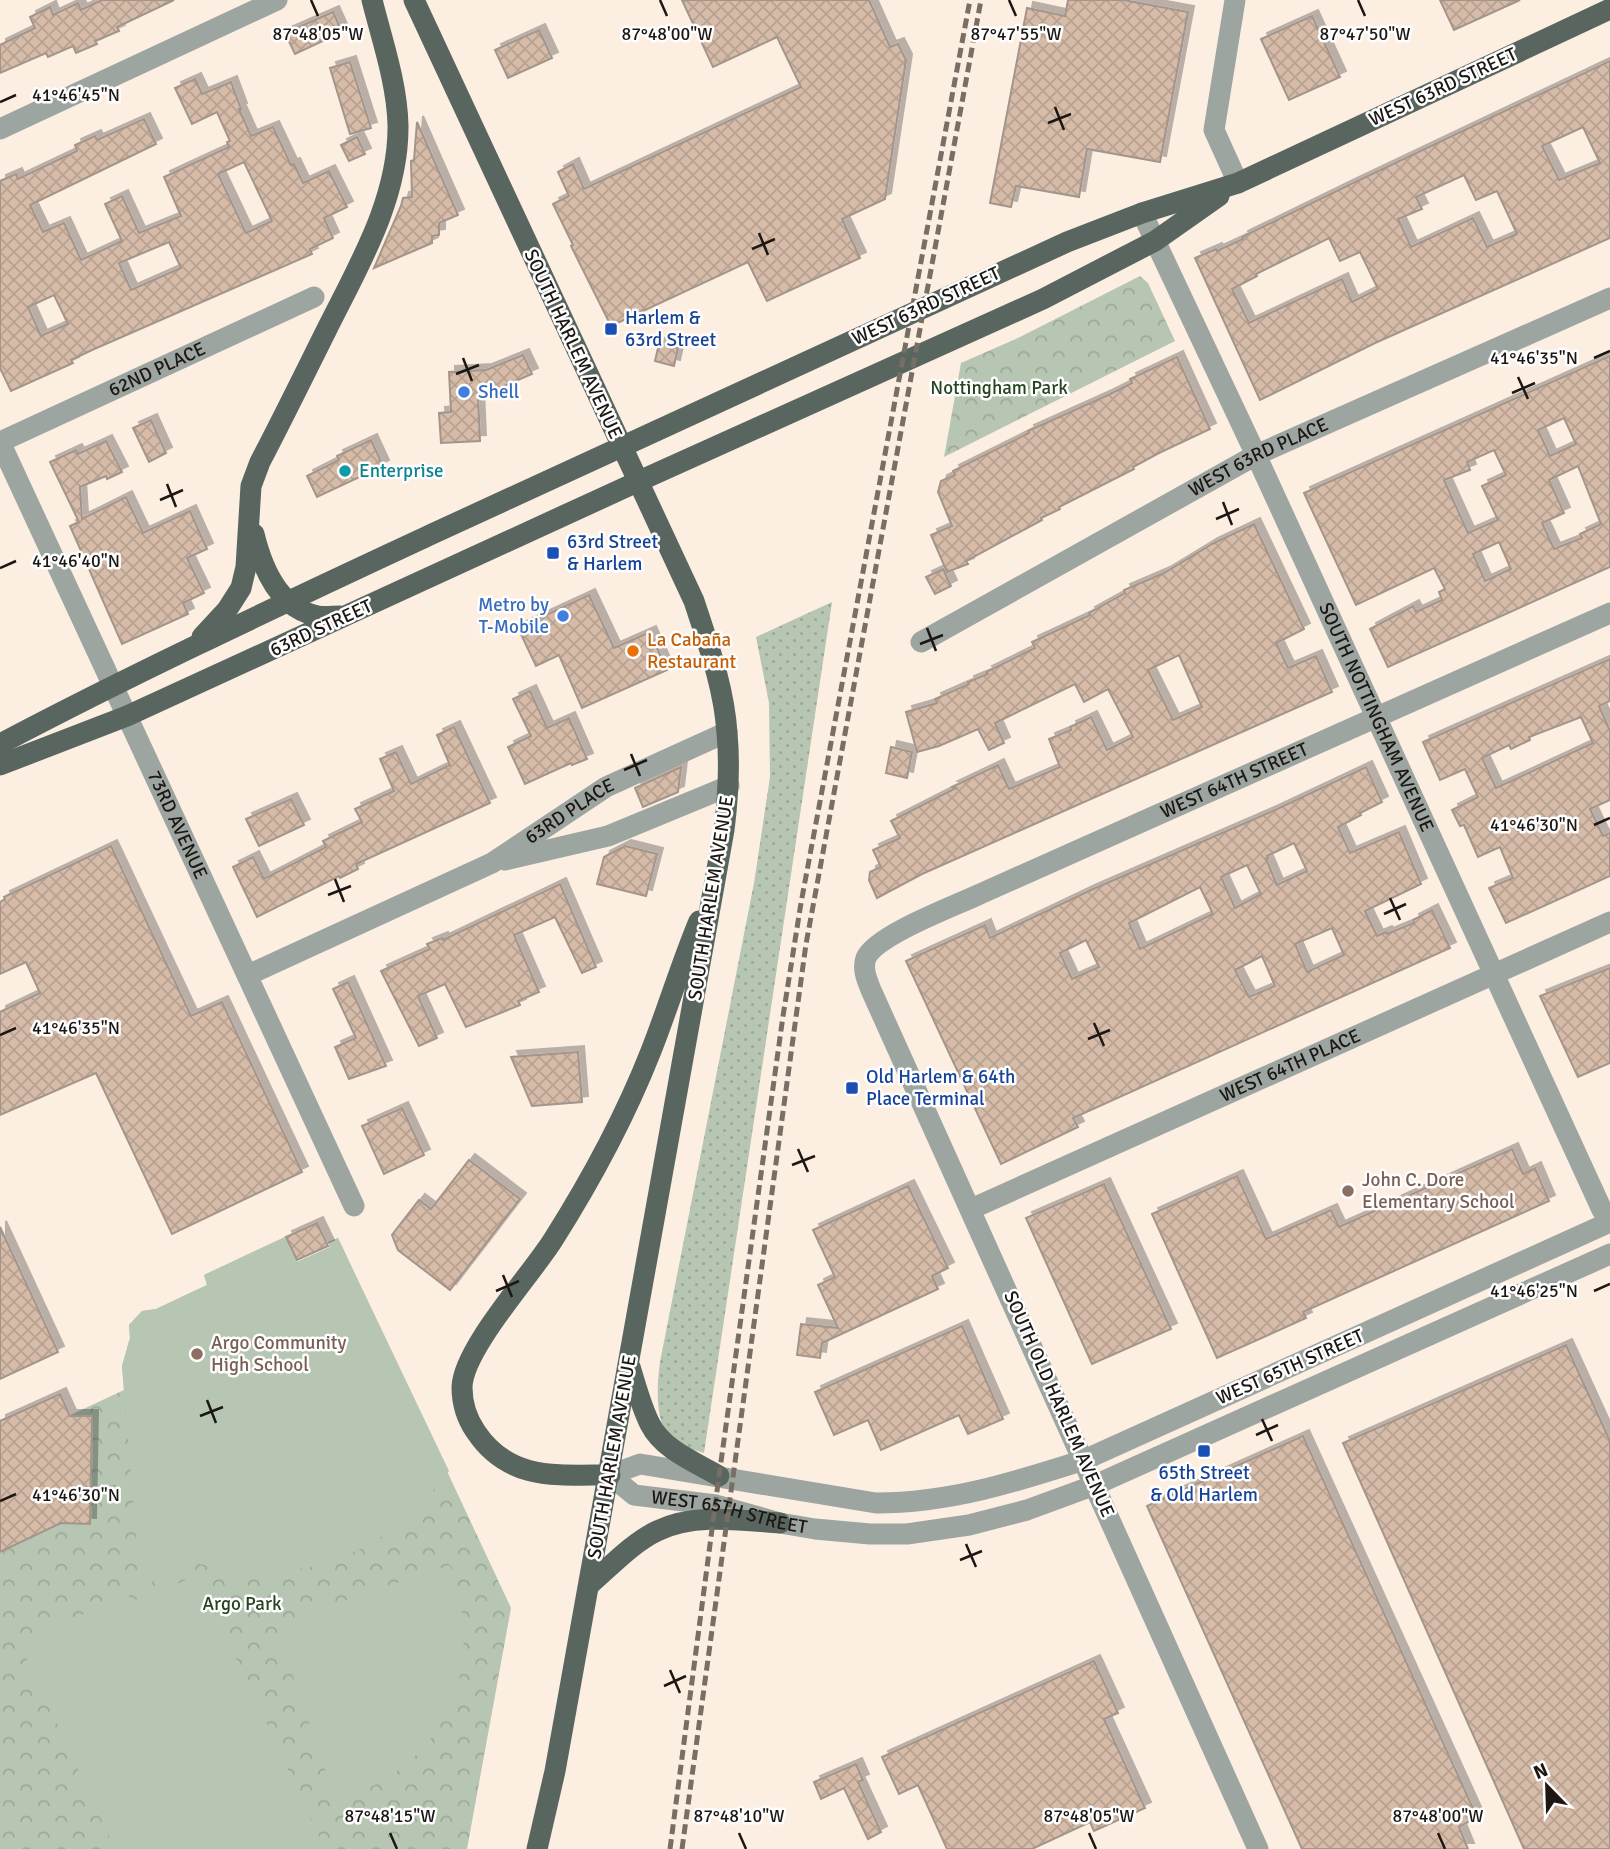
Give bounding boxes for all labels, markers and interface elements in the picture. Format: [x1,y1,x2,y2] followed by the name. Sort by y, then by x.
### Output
[273,23,363,45] text: 87°48'05"W
[622,23,712,45] text: 87°48'00"W
[971,23,1061,45] text: 87°47'55"W
[1320,23,1410,45] text: 87°47'50"W
[1365,42,1521,132] street label: WEST 63RD STREET
[32,84,120,106] text: 41°46'45"N
[518,245,628,443] street label: SOUTH HARLEM AVENUE
[848,261,1004,351] street label: WEST 63RD STREET
[625,306,716,352] place label: Harlem & 63rd Street
[603,321,619,337] marker: Harlem & 63rd Street
[105,337,209,402] street label: 62ND PLACE
[1490,347,1578,369] text: 41°46'35"N
[930,376,1068,400] park label: Nottingham Park
[478,380,519,404] place label: Shell
[456,384,472,400] marker: Shell
[1184,412,1332,502] street label: WEST 63RD PLACE
[359,459,443,483] place label: Enterprise
[337,463,353,479] marker: Enterprise
[567,530,658,576] place label: 63rd Street & Harlem
[545,545,561,561] marker: 63rd Street & Harlem
[32,550,120,572] text: 41°46'40"N
[478,593,549,639] place label: Metro by T-Mobile
[266,594,377,662] street label: 63RD STREET
[1313,599,1439,836] street label: SOUTH NOTTINGHAM AVENUE
[555,608,571,624] marker: Metro by T-Mobile
[647,628,737,674] place label: La Cabaña Restaurant
[625,643,641,659] marker: La Cabaña Restaurant
[1157,737,1312,824] street label: WEST 64TH STREET
[142,767,213,883] street label: 73RD AVENUE
[520,773,618,850] street label: 63RD PLACE
[683,794,739,1002] street label: SOUTH HARLEM AVENUE
[1490,814,1578,836] text: 41°46'30"N
[32,1017,120,1039] text: 41°46'35"N
[1216,1024,1364,1108] street label: WEST 64TH PLACE
[866,1065,1015,1111] place label: Old Harlem & 64th Place Terminal
[844,1080,860,1096] marker: Old Harlem & 64th Place Terminal
[1362,1168,1515,1214] place label: John C. Dore Elementary School
[1340,1183,1356,1199] marker: John C. Dore Elementary School
[1490,1280,1578,1302] text: 41°46'25"N
[998,1287,1120,1521] street label: SOUTH OLD HARLEM AVENUE
[1212,1323,1368,1410] street label: WEST 65TH STREET
[211,1331,347,1377] place label: Argo Community High School
[189,1346,205,1362] marker: Argo Community High School
[582,1353,642,1561] street label: SOUTH HARLEM AVENUE
[1196,1443,1212,1459] marker: 65th Street & Old Harlem
[1150,1461,1258,1507] place label: 65th Street & Old Harlem
[32,1484,120,1506] text: 41°46'30"N
[650,1485,810,1540] street label: WEST 65TH STREET
[202,1592,282,1616] park label: Argo Park
[1512,1751,1582,1821] north arrow
[1530,1758,1552,1785] text: N
[345,1805,435,1827] text: 87°48'15"W
[694,1805,784,1827] text: 87°48'10"W
[1044,1805,1134,1827] text: 87°48'05"W
[1393,1805,1483,1827] text: 87°48'00"W

